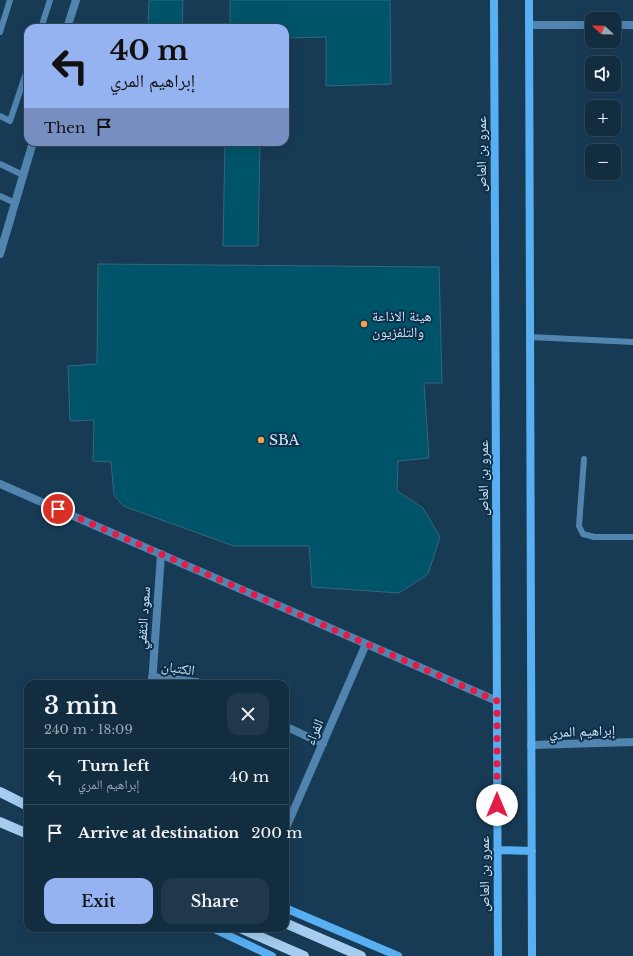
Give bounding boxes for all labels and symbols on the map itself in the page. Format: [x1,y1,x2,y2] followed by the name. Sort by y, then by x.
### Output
[585,12,621,48] north arrow
[472,116,490,192] street label: عمرو بن العاص
[372,307,432,341] place label: هيئة الاذاعة والتلفزيون
[359,319,369,329] marker: هيئة الاذاعة والتلفزيون
[269,431,300,449] place label: SBA
[256,435,266,445] marker: SBA
[474,440,492,516] street label: عمرو بن العاص
[41,492,75,526] pin
[132,586,157,650] street label: سعود الثقفي
[160,657,196,679] street label: الكتبان
[300,716,328,748] street label: الفراء
[549,721,615,744] street label: إبراهيم المري
[476,784,518,826] position arrow
[475,836,493,912] street label: عمرو بن العاص

